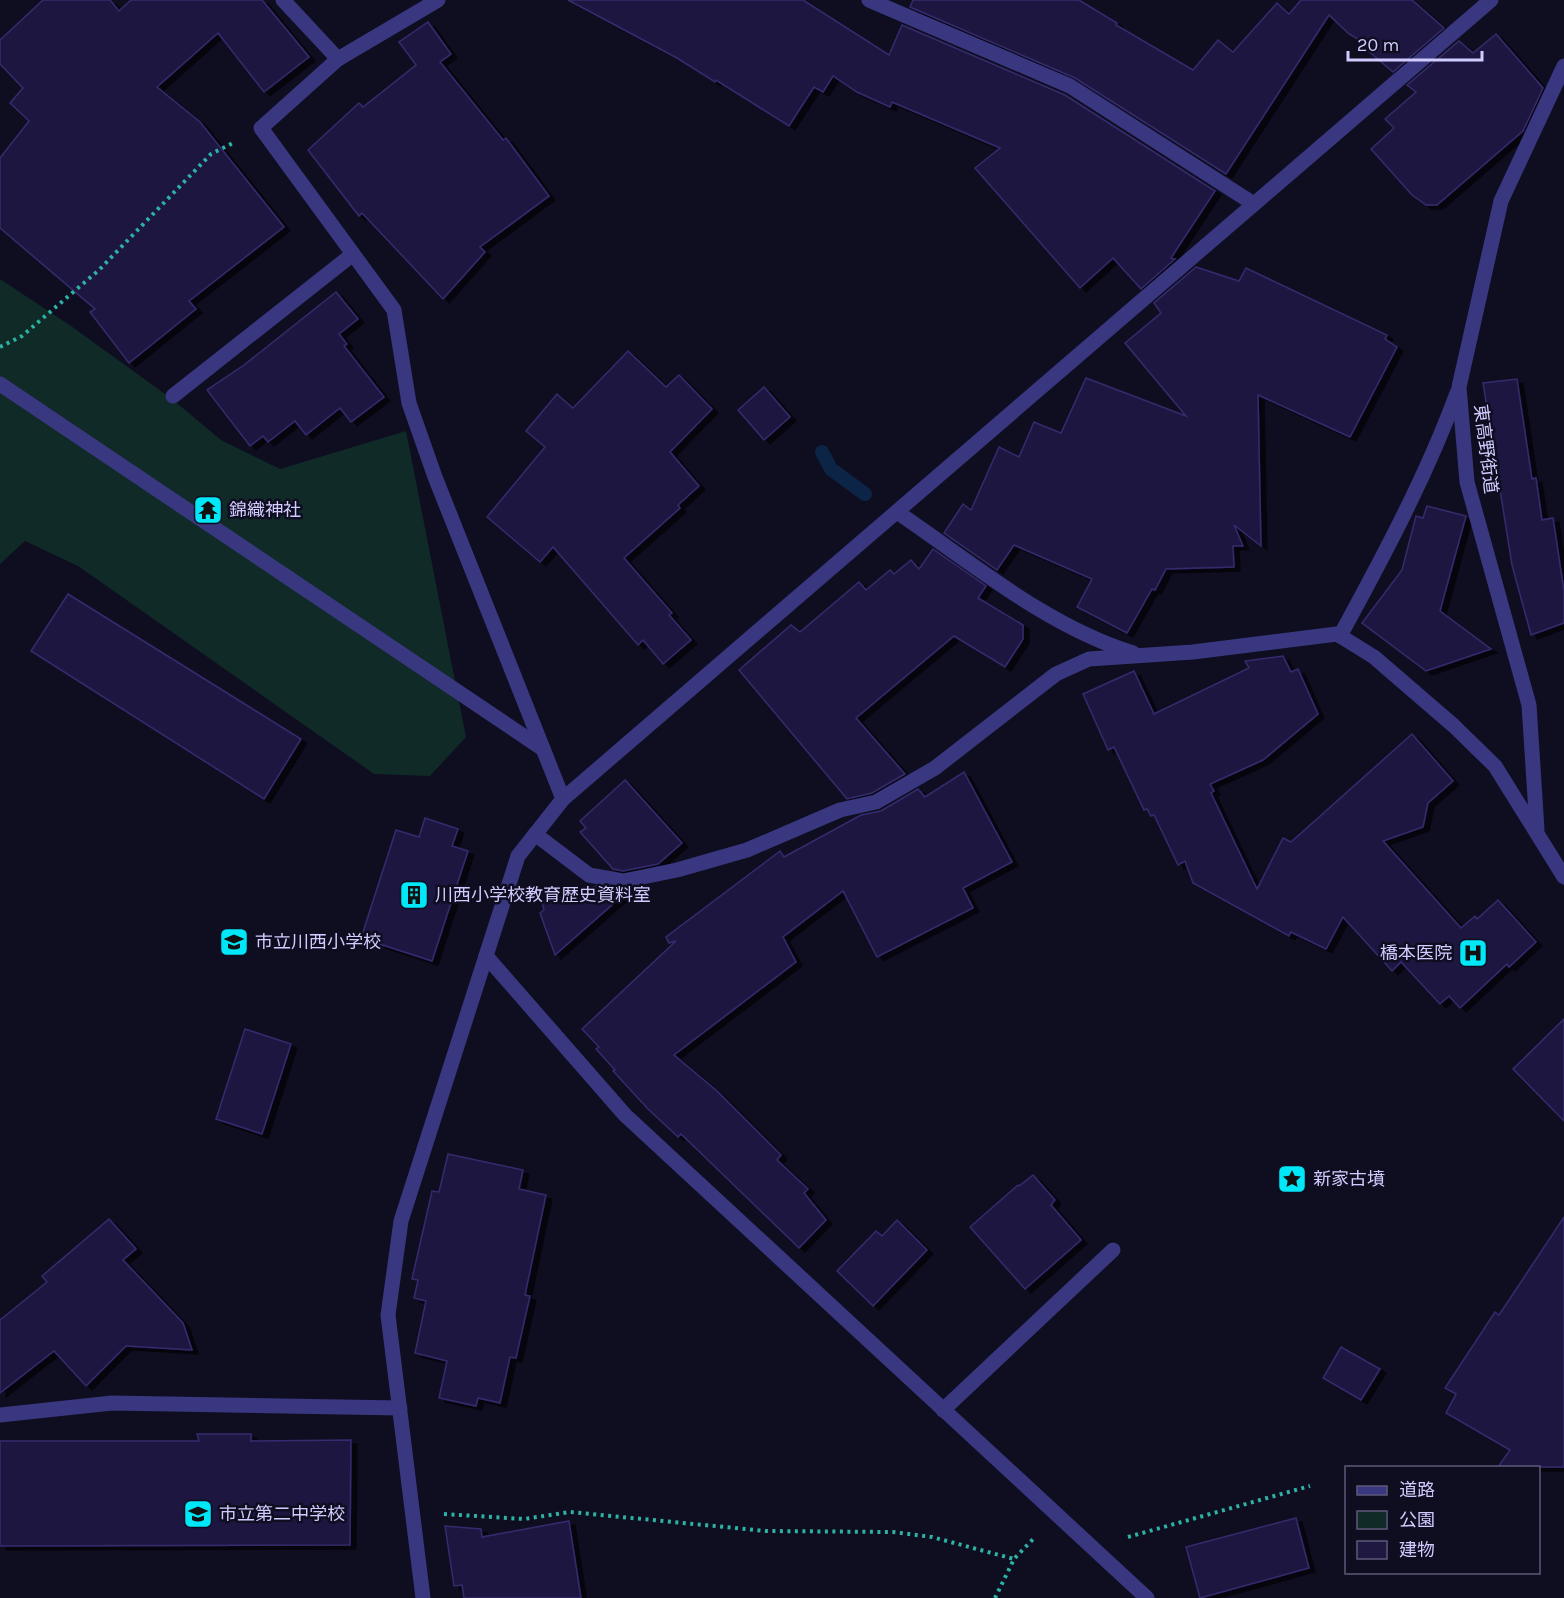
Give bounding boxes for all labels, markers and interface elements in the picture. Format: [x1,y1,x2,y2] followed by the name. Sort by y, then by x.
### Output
[1348,24,1482,62] scale bar
[1357,34,1399,56] text: 20 m
[1470,403,1502,495] street label: 東高野街道
[192,494,224,526] temple icon: 錦織神社
[229,499,301,521] place label: 錦織神社
[398,879,430,911] building icon: 川西小学校教育歴史資料室
[435,884,651,906] place label: 川西小学校教育歴史資料室
[218,926,250,958] school or university icon: 市立川西小学校
[255,931,381,953] place label: 市立川西小学校
[1457,937,1489,969] hospital icon: 橋本医院
[1380,942,1452,964] place label: 橋本医院
[1276,1163,1308,1195] place icon: 新家古墳
[1313,1168,1385,1190] place label: 新家古墳
[1345,1466,1540,1574] legend
[1399,1479,1435,1501] text: 道路
[182,1498,214,1530] school or university icon: 市立第二中学校
[219,1503,345,1525] place label: 市立第二中学校
[1399,1509,1435,1531] text: 公園
[1399,1539,1435,1561] text: 建物

